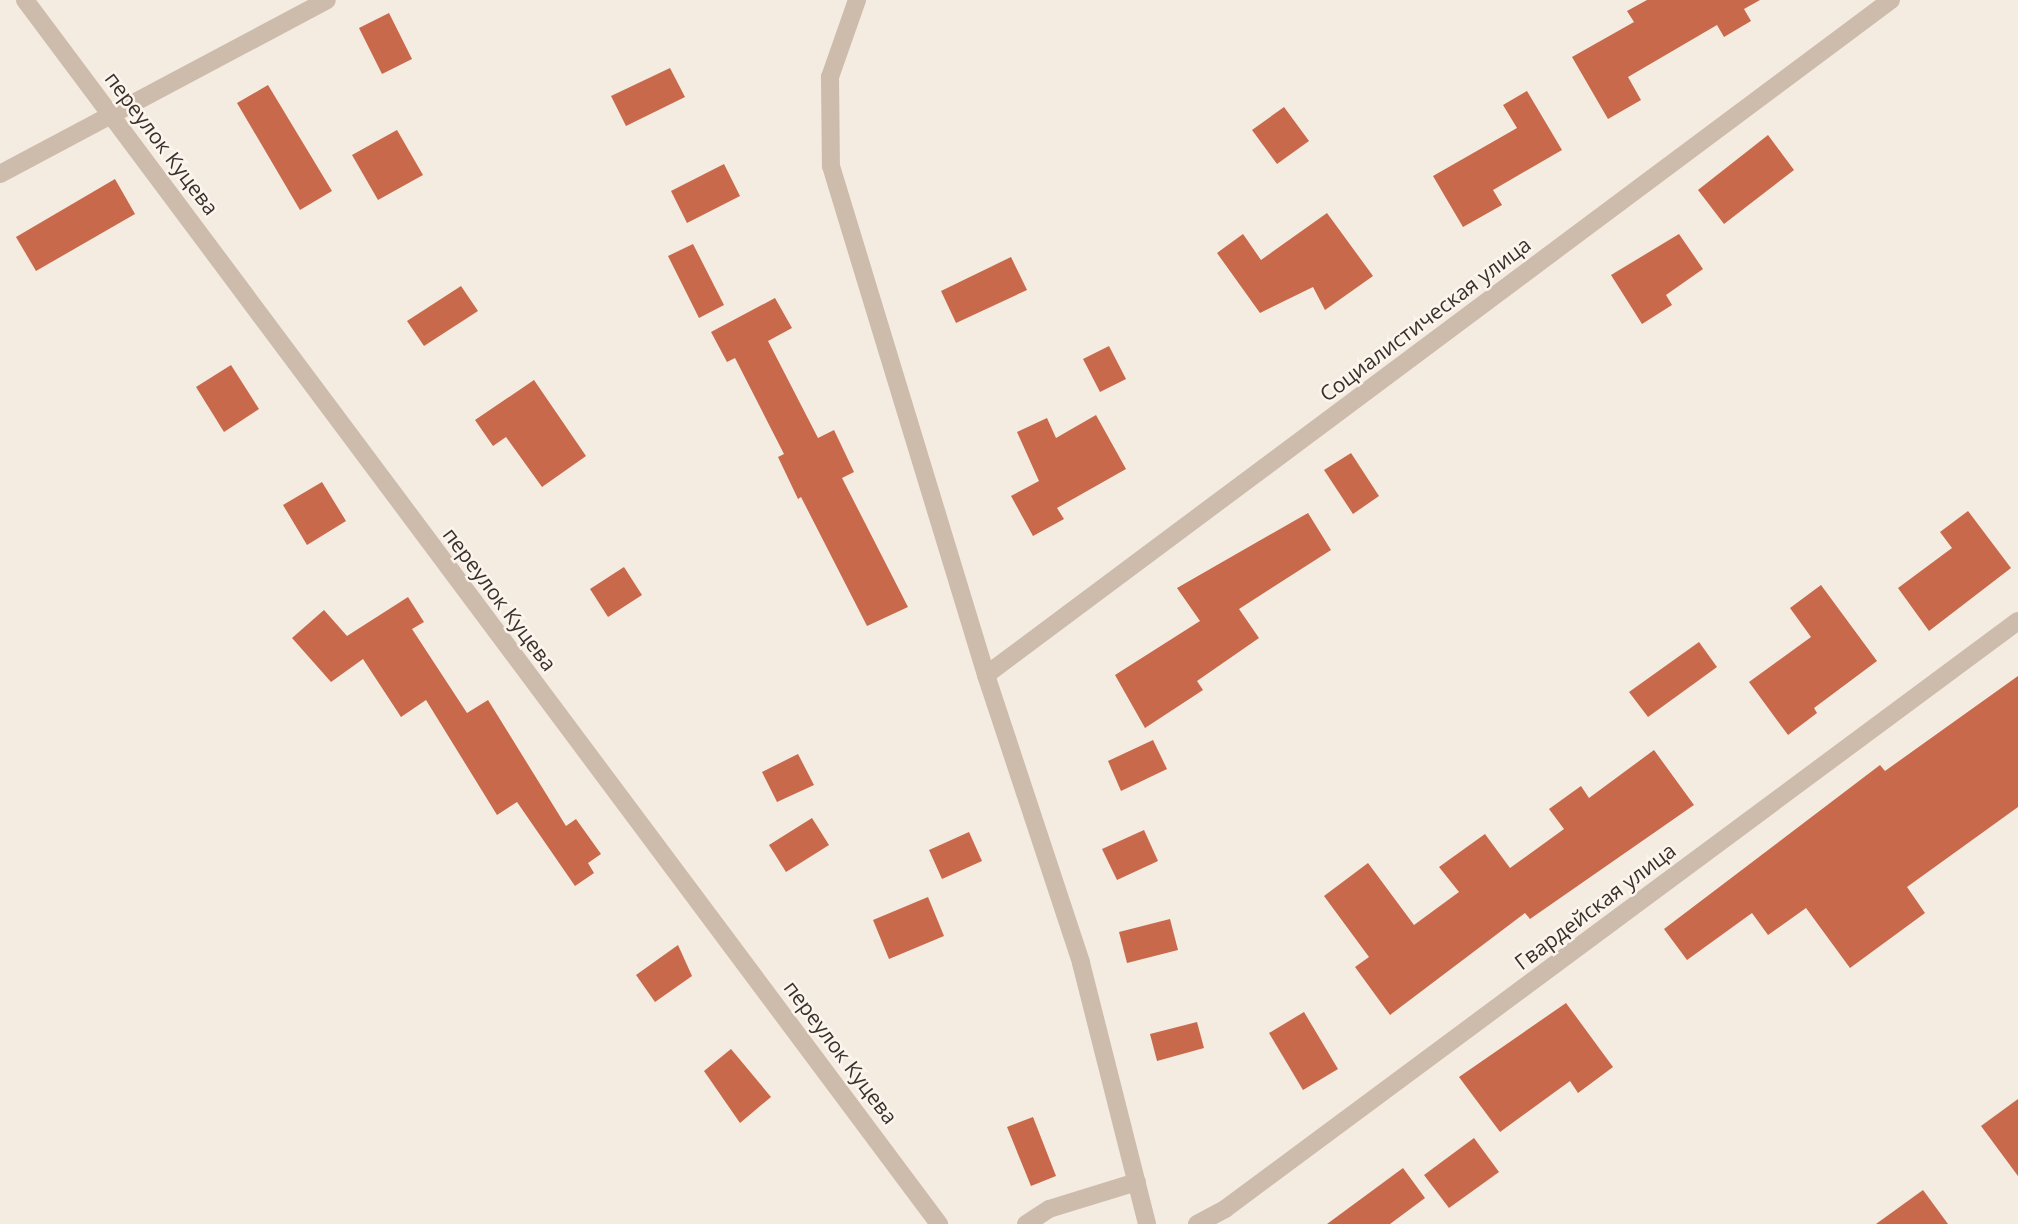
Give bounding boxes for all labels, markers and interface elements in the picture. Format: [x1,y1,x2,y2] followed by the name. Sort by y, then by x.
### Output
[100,66,224,220] street label: переулок Куцева
[1315,231,1535,407] street label: Социалистическая улица
[438,522,562,676] street label: переулок Куцева
[1510,837,1680,975] street label: Гвардейская улица
[779,975,903,1129] street label: переулок Куцева

